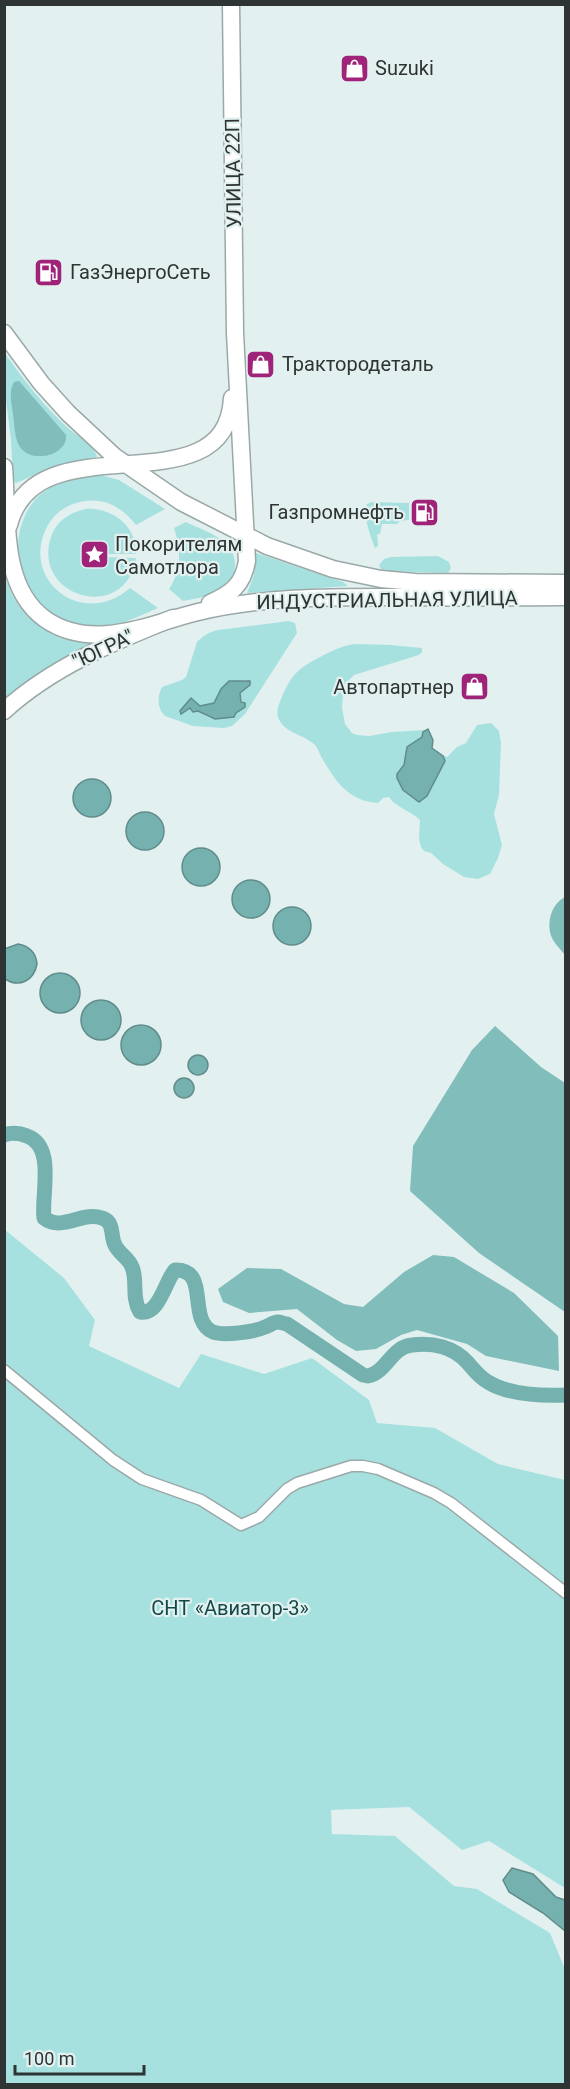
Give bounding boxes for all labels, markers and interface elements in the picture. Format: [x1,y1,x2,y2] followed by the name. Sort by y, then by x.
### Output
[338,52,370,84] shop icon: Suzuki
[375,56,434,80] place label: Suzuki
[220,118,246,228] street label: УЛИЦА 22П
[33,256,65,288] fuel station icon: ГазЭнергоСеть
[70,260,211,284] place label: ГазЭнергоСеть
[245,348,277,380] shop icon: Трактородеталь
[282,352,434,376] place label: Трактородеталь
[409,496,441,528] fuel station icon: Газпромнефть
[269,500,404,524] place label: Газпромнефть
[115,532,242,579] place label: Покорителям Самотлора
[78,539,110,571] place icon: Покорителям Самотлора
[256,586,518,614] street label: ИНДУСТРИАЛЬНАЯ УЛИЦА
[68,624,138,674] street label: "ЮГРА"
[459,671,491,703] shop icon: Автопартнер
[333,675,454,699] place label: Автопартнер
[151,1596,309,1620] park label: СНТ «Авиатор-3»
[15,2038,144,2076] scale bar
[24,2048,75,2069] text: 100 m

